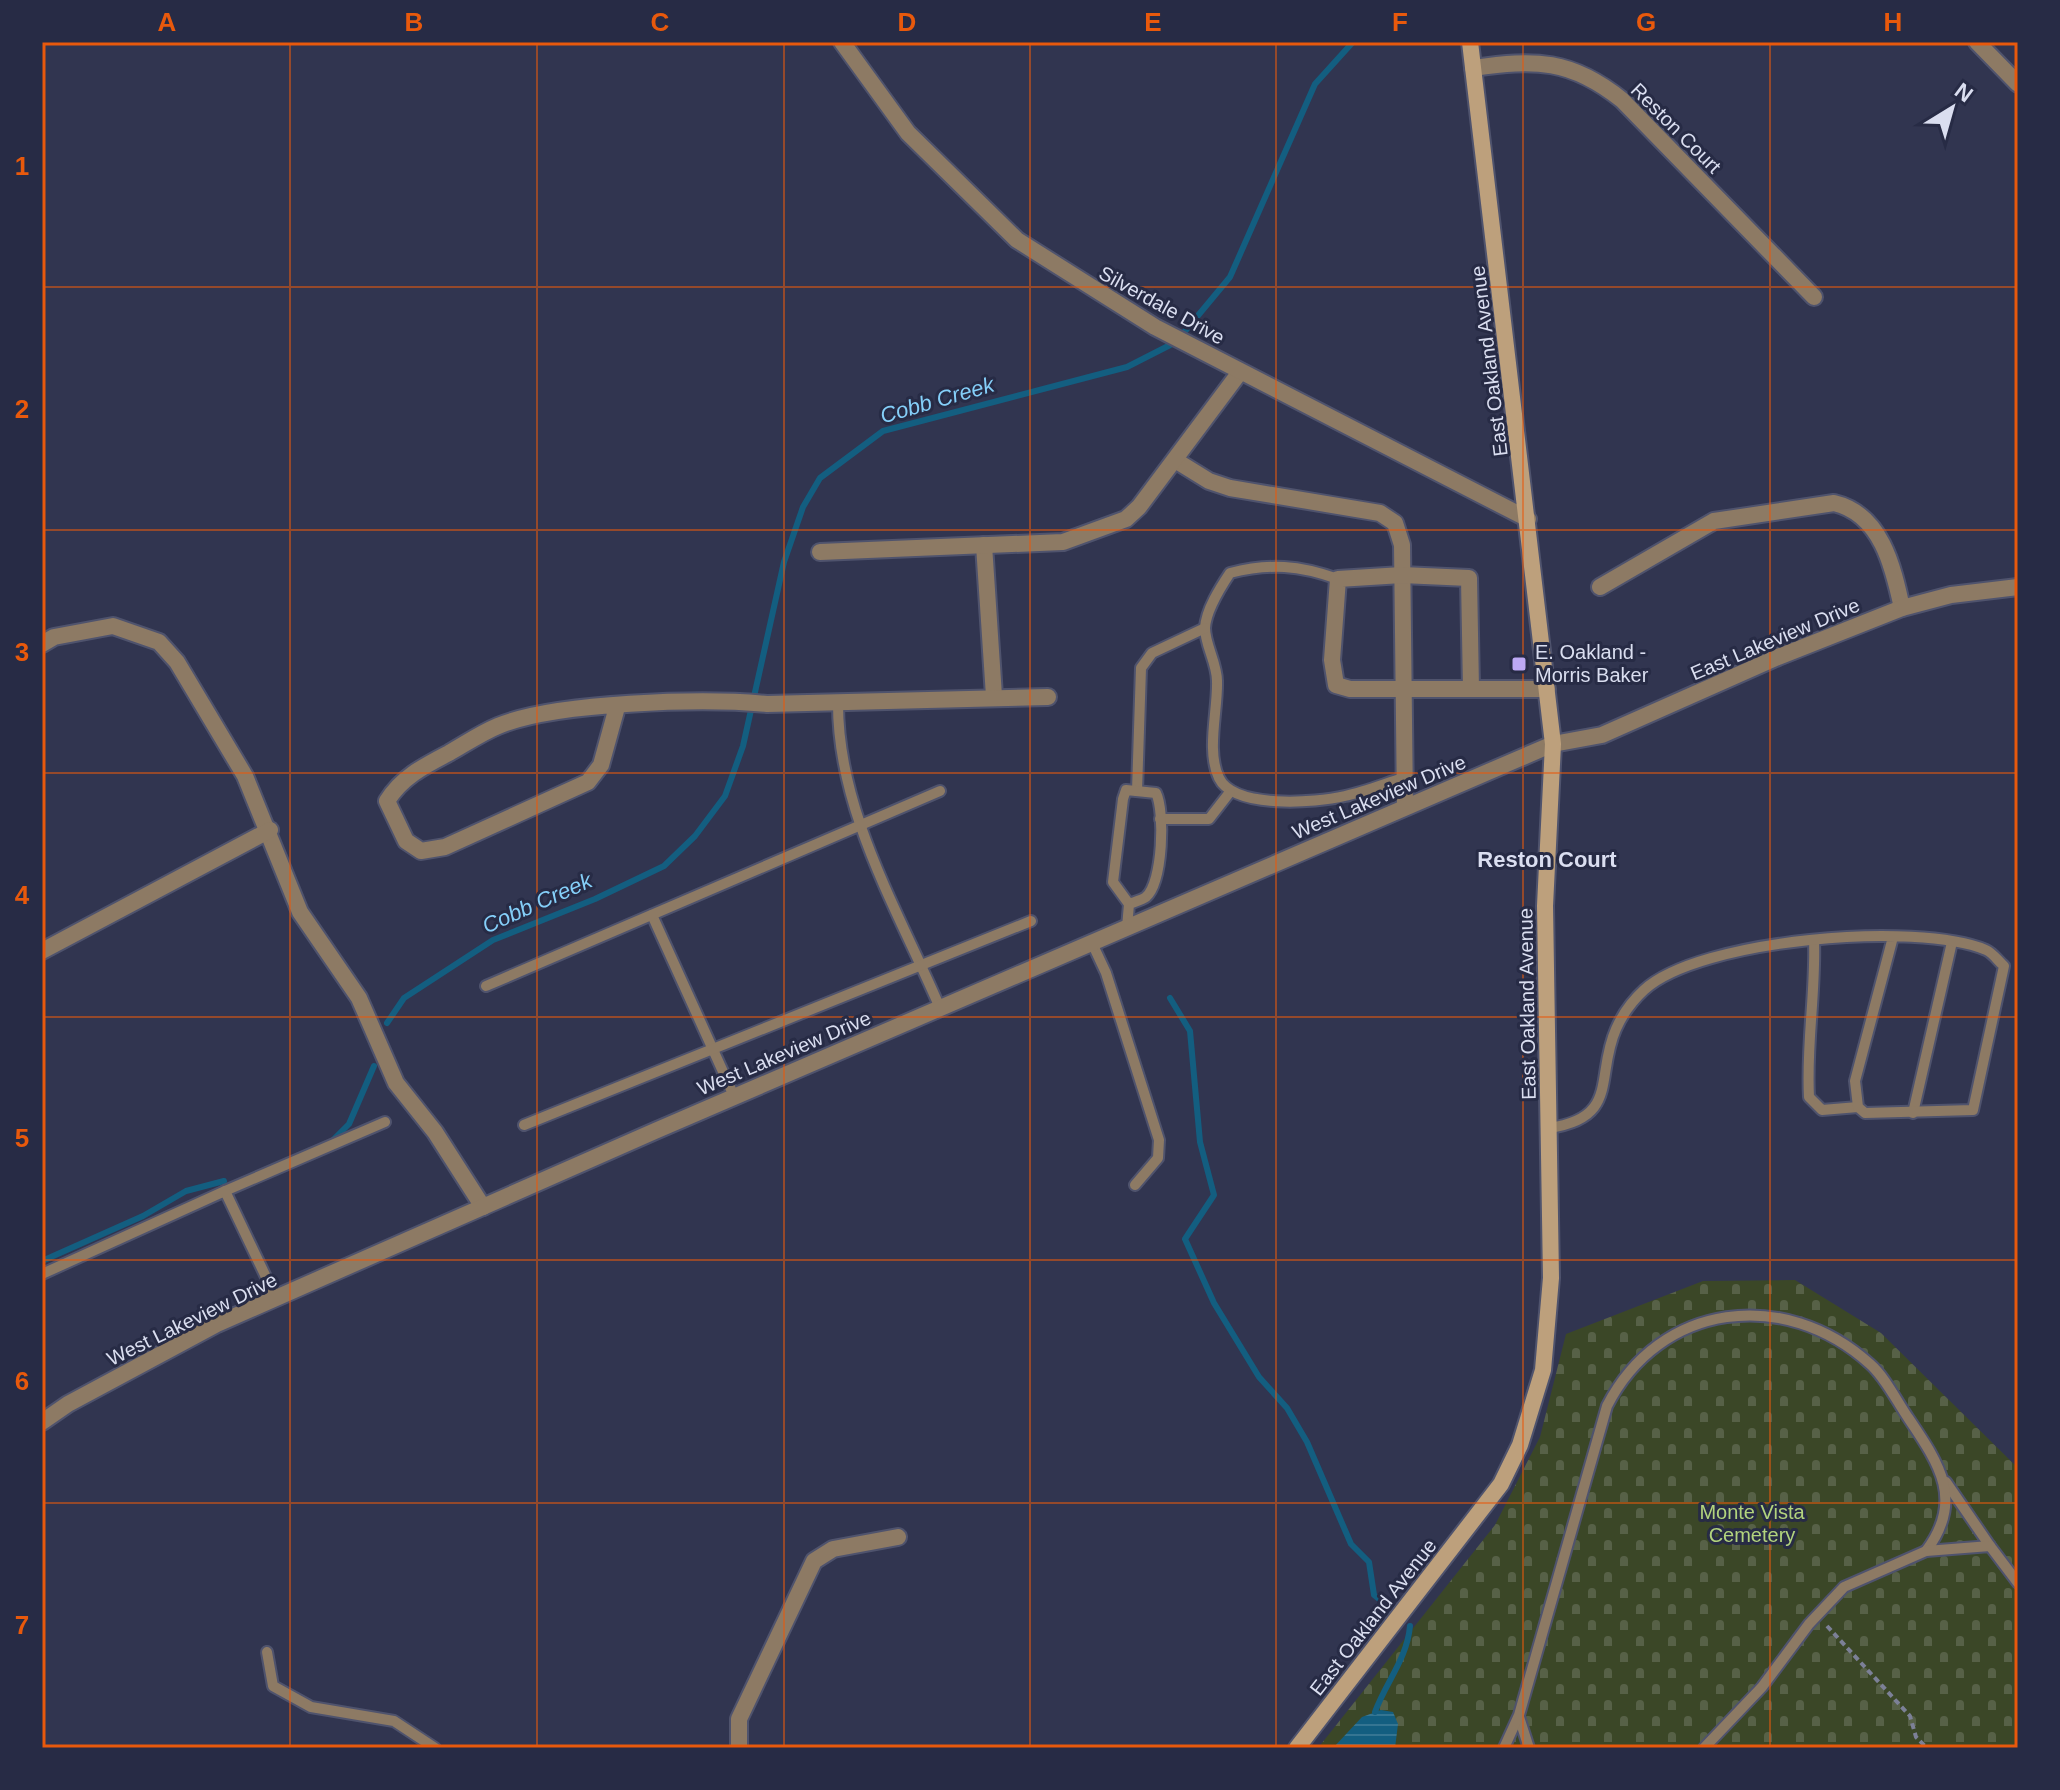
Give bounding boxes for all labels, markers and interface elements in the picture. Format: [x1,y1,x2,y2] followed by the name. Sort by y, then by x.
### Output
[158,7,177,37] text: A
[405,7,423,37] text: B
[651,7,670,37] text: C
[898,7,916,37] text: D
[1144,7,1162,37] text: E
[1392,7,1408,37] text: F
[1636,7,1656,37] text: G
[1884,7,1902,37] text: H
[1912,68,1992,148] north arrow
[1950,78,1978,107] text: N
[1627,79,1726,178] street label: Reston Court
[15,151,29,181] text: 1
[1095,261,1229,349] street label: Silverdale Drive
[1466,264,1512,458] street label: East Oakland Avenue
[877,372,998,428] water label: Cobb Creek
[15,394,29,424] text: 2
[1687,593,1863,685] street label: East Lakeview Drive
[15,637,29,667] text: 3
[1535,641,1649,686] place label: E. Oakland - Morris Baker
[1510,655,1528,673] marker: E. Oakland - Morris Baker
[1289,750,1469,844] street label: West Lakeview Drive
[1477,847,1617,872] district label: Reston Court
[478,867,597,938] water label: Cobb Creek
[15,880,30,910] text: 4
[1514,908,1540,1100] street label: East Oakland Avenue
[694,1006,874,1100] street label: West Lakeview Drive
[15,1123,29,1153] text: 5
[103,1268,281,1370] street label: West Lakeview Drive
[15,1366,29,1396] text: 6
[1699,1501,1805,1546] park label: Monte Vista Cemetery
[1305,1535,1441,1699] street label: East Oakland Avenue
[15,1610,29,1640] text: 7

